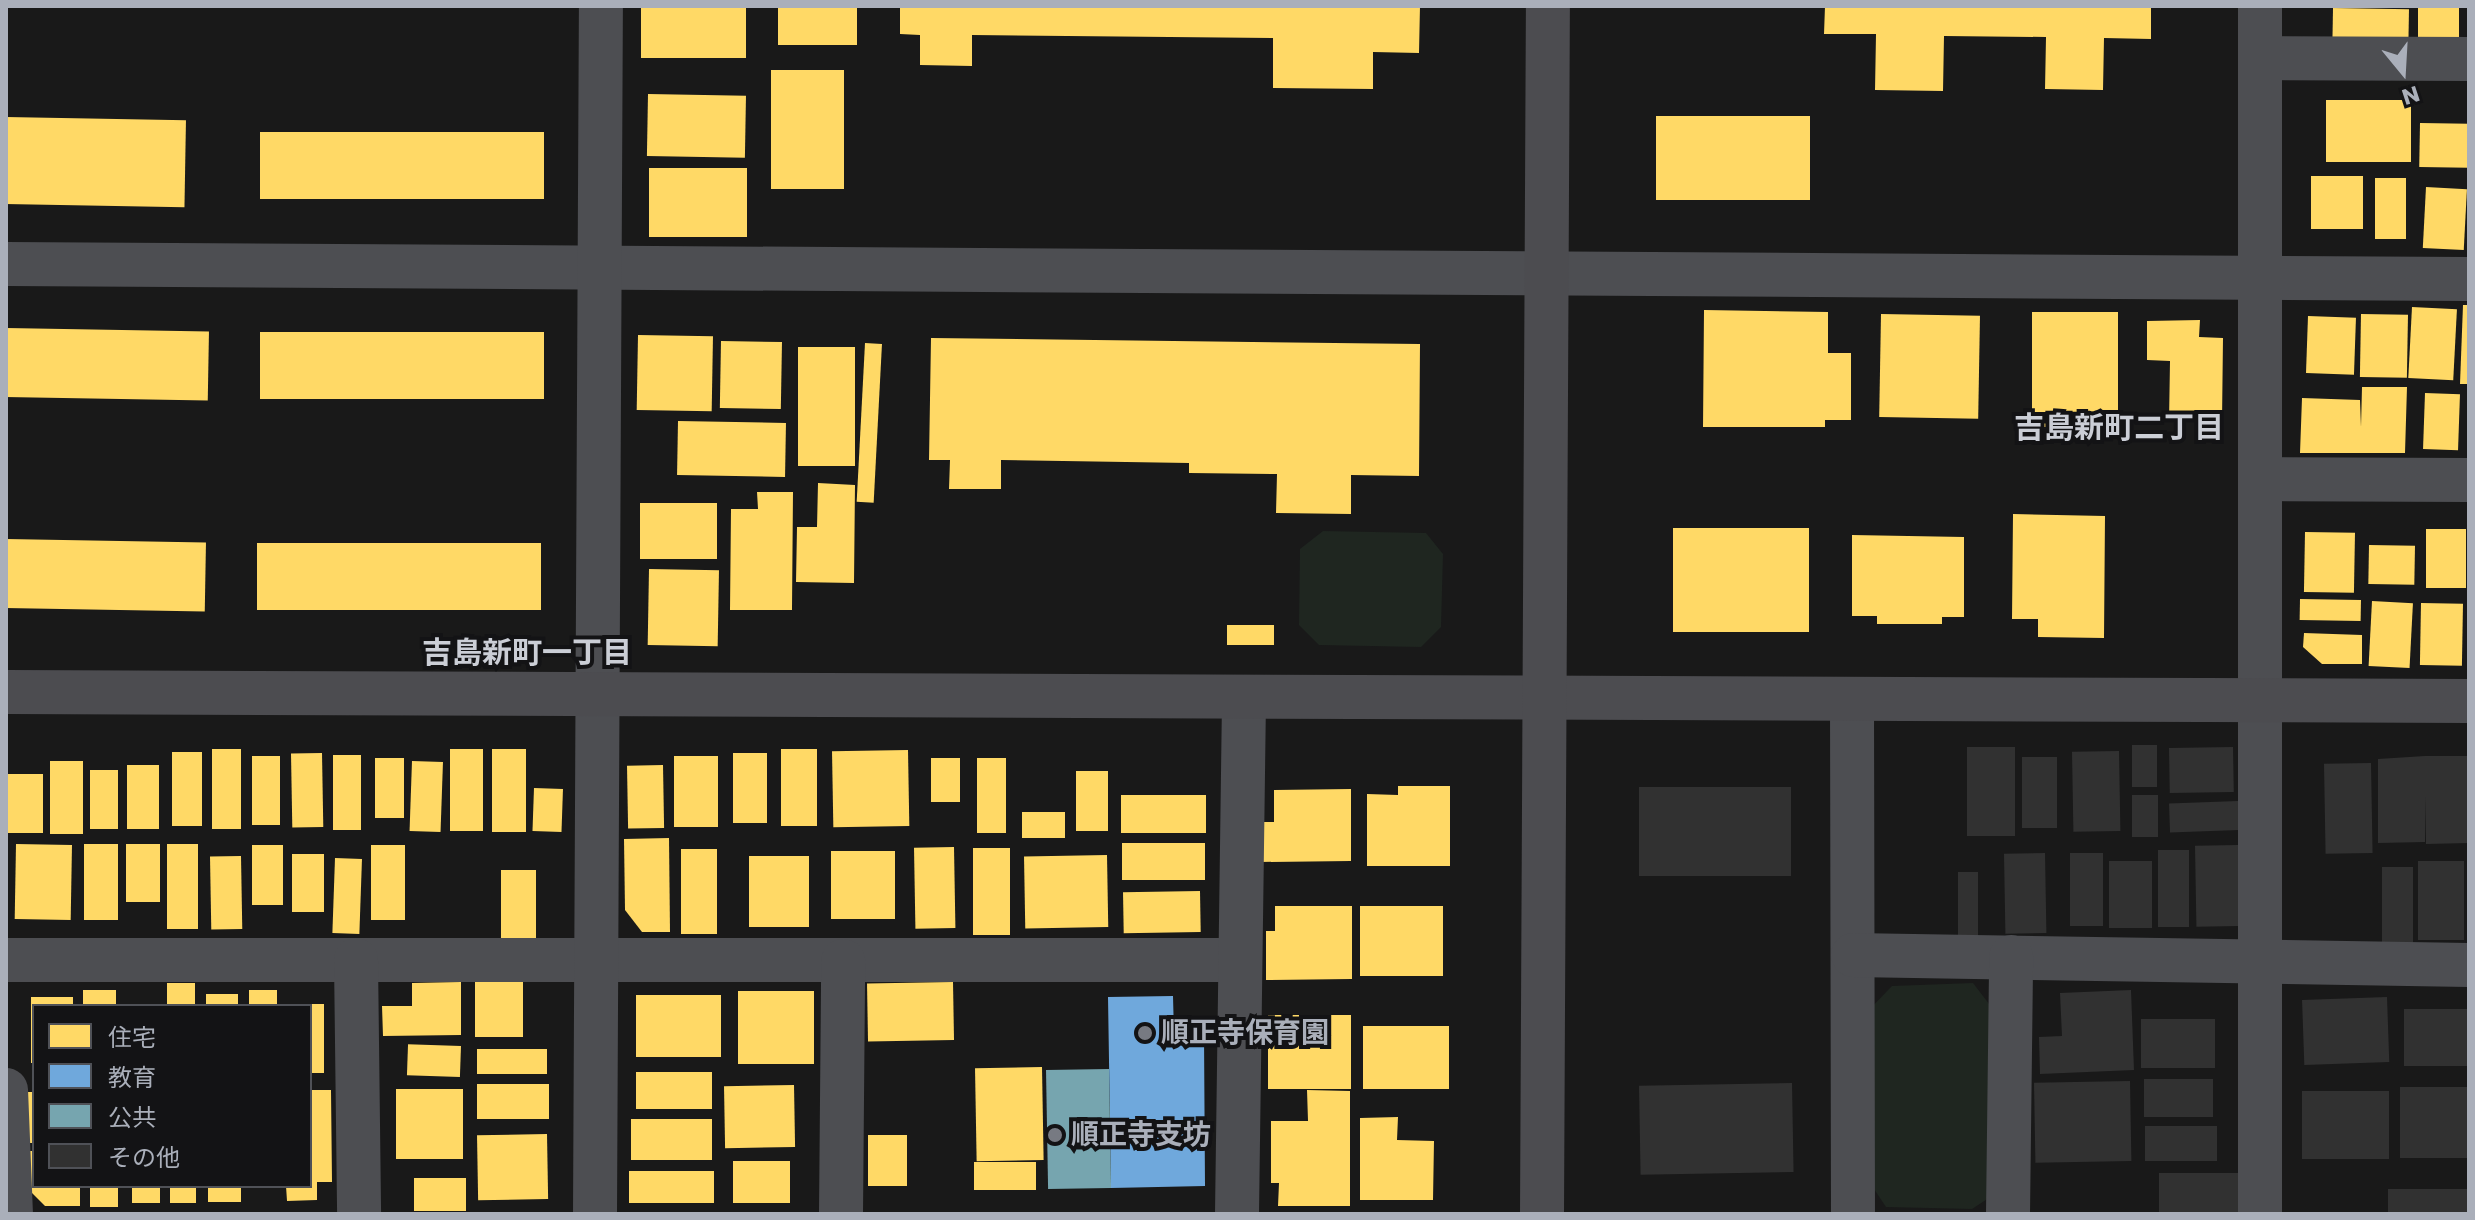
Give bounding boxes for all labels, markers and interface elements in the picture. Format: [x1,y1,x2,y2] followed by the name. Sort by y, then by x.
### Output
[2363,32,2443,112] north arrow
[2398,78,2423,113] text: N
[2014,410,2224,446] district label: 吉島新町二丁目
[422,635,632,671] district label: 吉島新町一丁目
[32,1004,312,1188] legend
[1161,1016,1329,1050] place label: 順正寺保育園
[108,1021,156,1054] text: 住宅
[1136,1024,1154,1042] marker: 順正寺保育園
[108,1061,156,1094] text: 教育
[108,1101,156,1134] text: 公共
[1071,1118,1211,1152] place label: 順正寺支坊
[1046,1126,1064,1144] marker: 順正寺支坊
[108,1141,180,1174] text: その他

